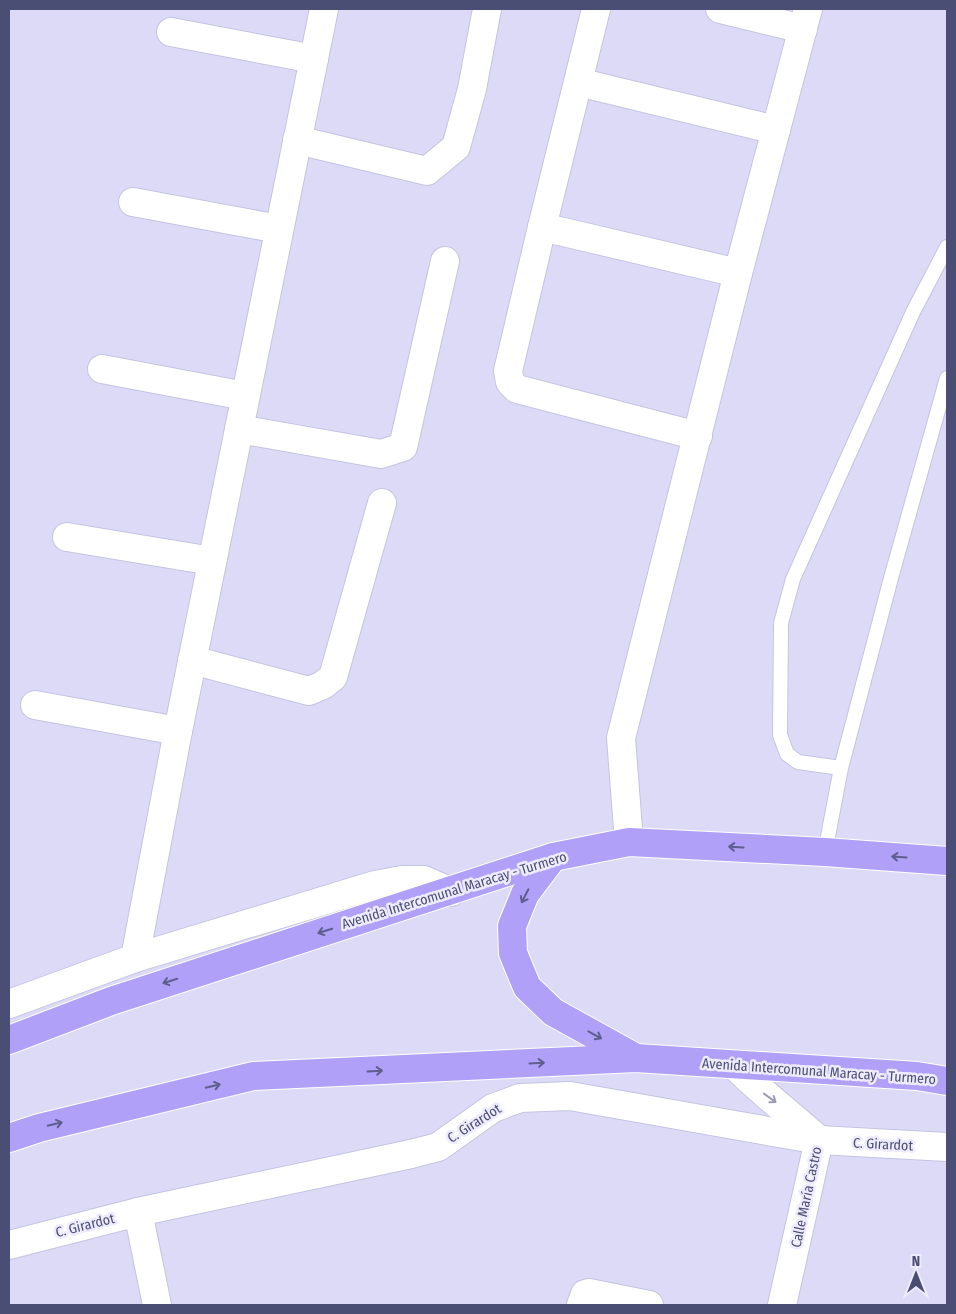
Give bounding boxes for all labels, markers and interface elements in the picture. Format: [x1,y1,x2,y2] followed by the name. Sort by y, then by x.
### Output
[729,843,745,852] one-way arrow
[340,848,569,933] street label: Avenida Intercomunal Maracay - Turmero
[891,852,907,861] one-way arrow
[520,889,530,904] one-way arrow
[317,927,333,936] one-way arrow
[163,977,179,987] one-way arrow
[587,1031,602,1041] one-way arrow
[701,1055,936,1088] street label: Avenida Intercomunal Maracay - Turmero
[528,1058,545,1068] one-way arrow
[366,1066,382,1075] one-way arrow
[205,1081,221,1090] one-way arrow
[763,1093,777,1103] one-way arrow
[444,1100,505,1147] street label: C. Girardot
[47,1119,63,1128] one-way arrow
[852,1134,914,1155] street label: C. Girardot
[787,1145,825,1249] street label: Calle María Castro
[54,1210,117,1241] street label: C. Girardot
[891,1249,941,1299] north arrow
[912,1253,920,1270] text: N

